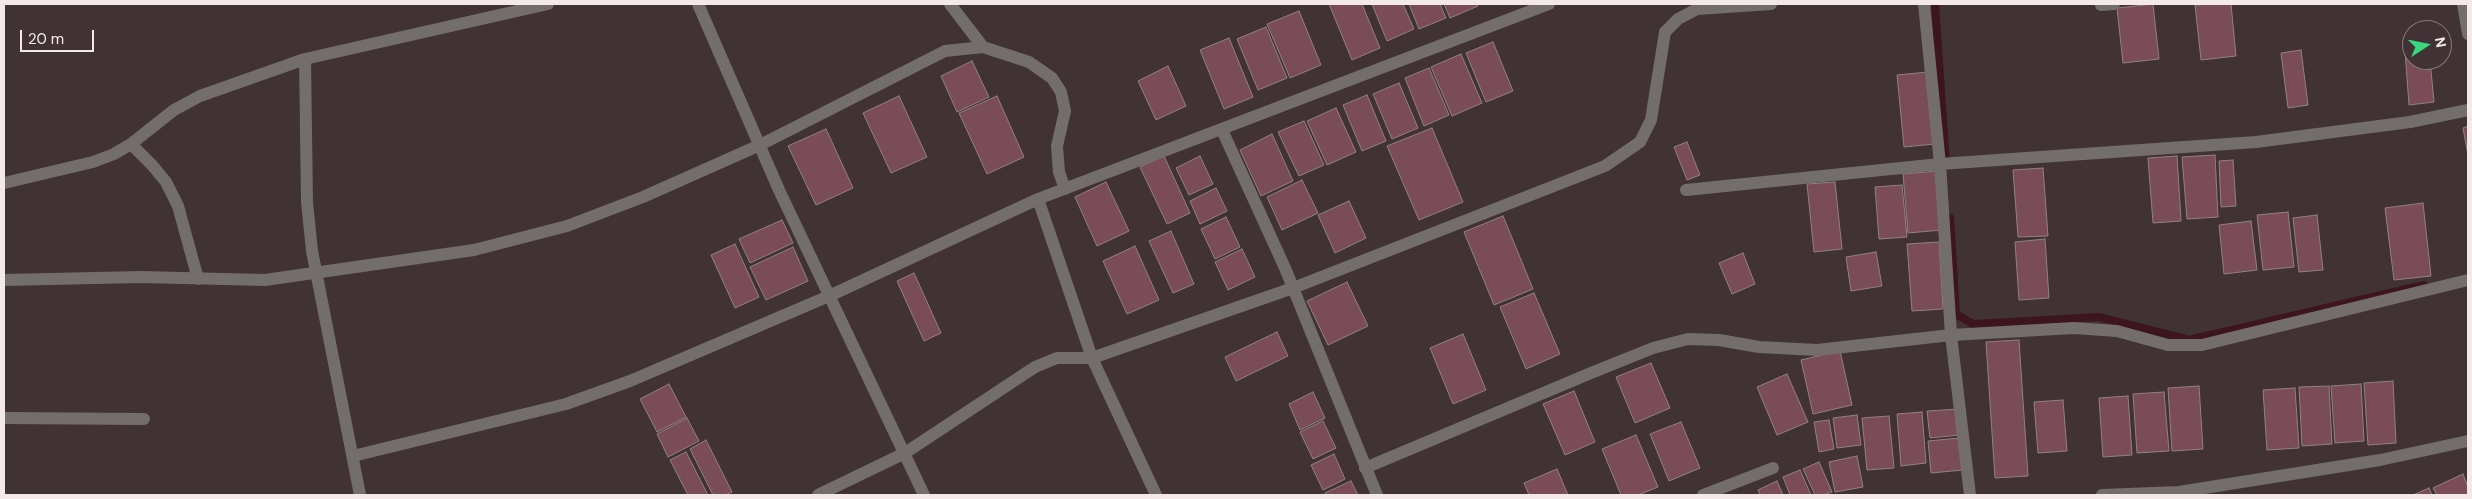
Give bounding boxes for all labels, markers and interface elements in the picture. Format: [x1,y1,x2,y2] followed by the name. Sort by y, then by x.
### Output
[22,20,96,52] scale bar
[2402,20,2452,70] north arrow
[28,29,64,49] text: 20 m
[2431,36,2451,49] text: N

